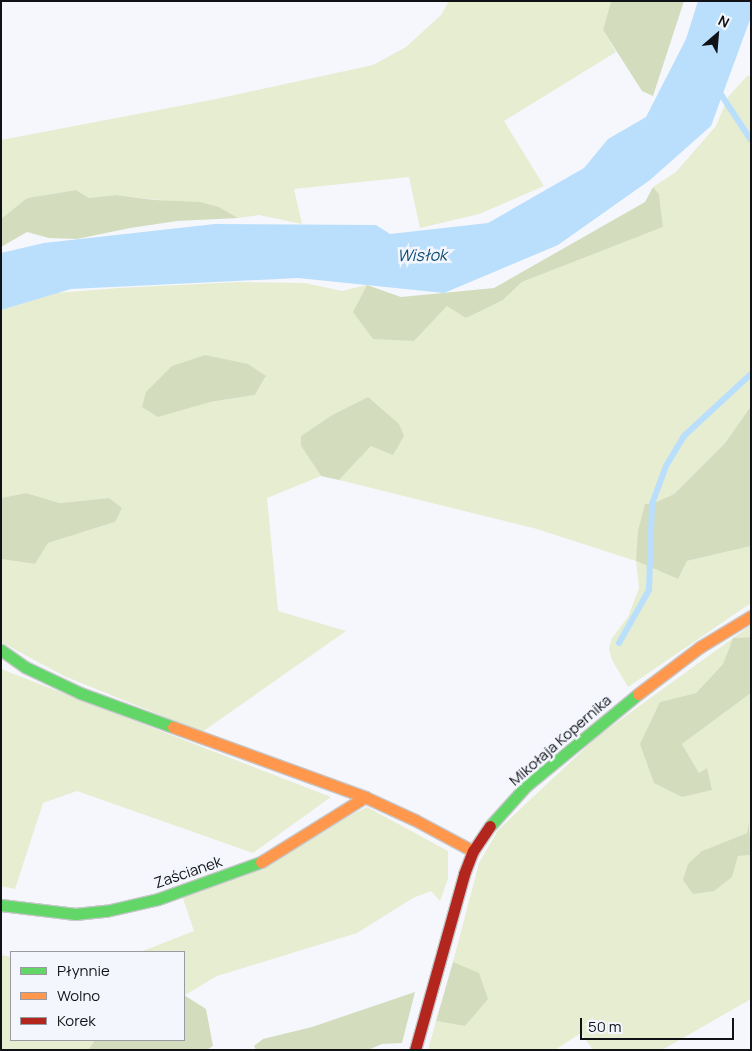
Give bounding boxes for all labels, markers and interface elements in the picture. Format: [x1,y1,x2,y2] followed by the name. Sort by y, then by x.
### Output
[692,10,742,60] north arrow
[715,10,733,32] text: N
[397,245,447,265] water label: Wisłok
[505,691,615,789] street label: Mikołaja Kopernika
[152,852,224,892] street label: Zaścianek
[10,951,185,1041] legend
[57,960,110,981] text: Płynnie
[57,985,100,1006] text: Wolno
[582,1008,736,1040] scale bar
[57,1010,96,1031] text: Korek
[588,1016,622,1037] text: 50 m

